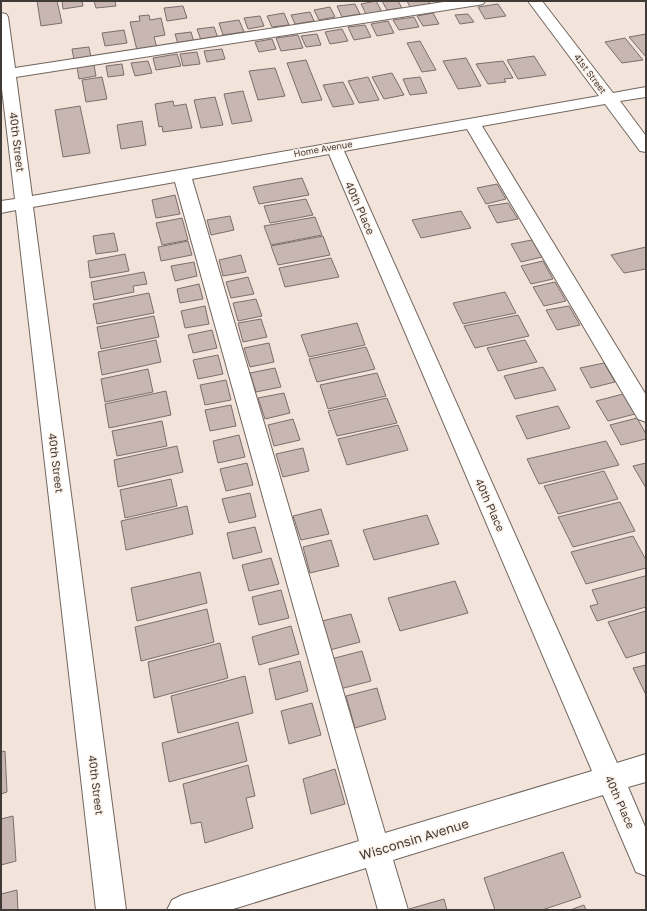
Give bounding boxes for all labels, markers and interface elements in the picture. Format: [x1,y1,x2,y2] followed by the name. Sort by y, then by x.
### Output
[572,52,609,96] street label: 41st Street
[7,111,28,173] street label: 40th Street
[293,138,353,159] street label: Home Avenue
[343,179,378,236] street label: 40th Place
[46,432,67,494] street label: 40th Street
[473,476,508,533] street label: 40th Place
[86,754,107,816] street label: 40th Street
[603,773,638,830] street label: 40th Place
[358,815,470,863] street label: Wisconsin Avenue

